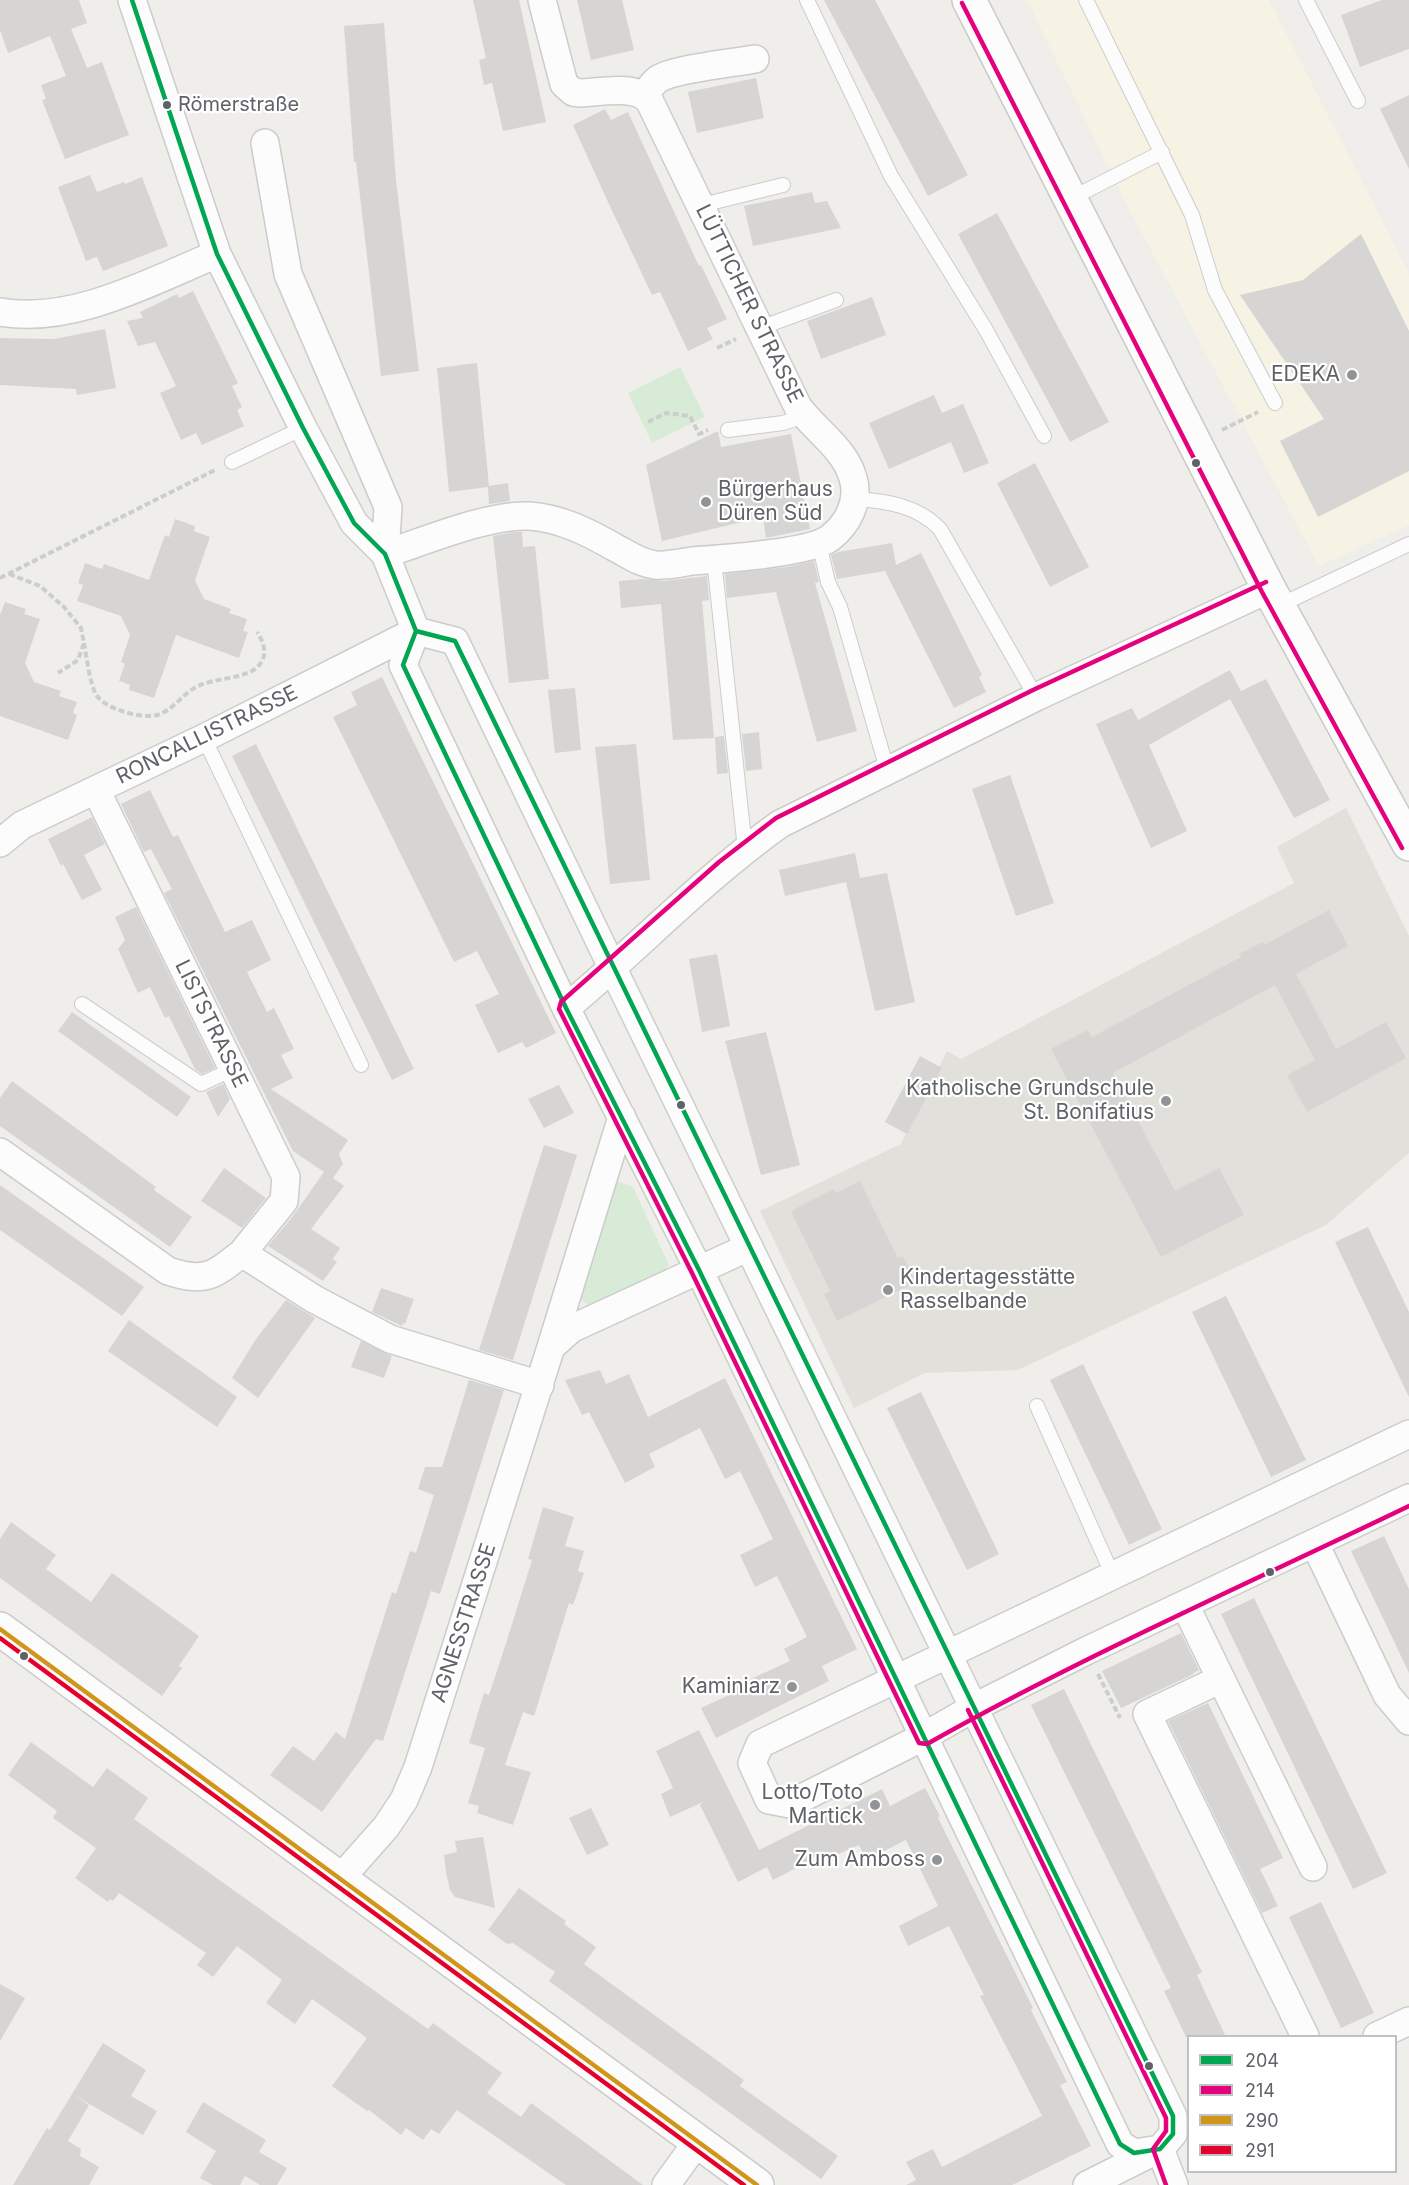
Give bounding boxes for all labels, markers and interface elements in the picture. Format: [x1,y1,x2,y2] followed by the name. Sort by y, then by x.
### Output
[178,93,299,117] place label: Römerstraße
[161,99,173,111] marker: Römerstraße
[690,201,808,407] street label: LÜTTICHER STRASSE
[1271,362,1340,388] place label: EDEKA
[1345,368,1359,382] marker: EDEKA
[1190,457,1202,469] unlabelled marker
[718,477,833,527] place label: Bürgerhaus Düren Süd
[699,495,713,509] marker: Bürgerhaus Düren Süd
[112,680,302,790] street label: RONCALLISTRASSE
[169,956,253,1092] street label: LISTSTRASSE
[906,1076,1154,1126] place label: Katholische Grundschule St. Bonifatius
[1159,1094,1173,1108] marker: Katholische Grundschule St. Bonifatius
[675,1099,687,1111] unlabelled marker
[900,1265,1075,1315] place label: Kindertagesstätte Rasselbande
[881,1283,895,1297] marker: Kindertagesstätte Rasselbande
[426,1540,502,1706] street label: AGNESSTRASSE
[1264,1566,1276,1578] unlabelled marker
[18,1650,30,1662] unlabelled marker
[682,1674,780,1700] place label: Kaminiarz
[785,1680,799,1694] marker: Kaminiarz
[762,1780,863,1830] place label: Lotto/Toto Martick
[868,1798,882,1812] marker: Lotto/Toto Martick
[795,1847,925,1873] place label: Zum Amboss
[930,1853,944,1867] marker: Zum Amboss
[1187,2035,1397,2173] legend
[1245,2050,1279,2071] text: 204
[1143,2060,1155,2072] unlabelled marker
[1245,2080,1275,2101] text: 214
[1245,2110,1279,2131] text: 290
[1245,2140,1274,2161] text: 291

